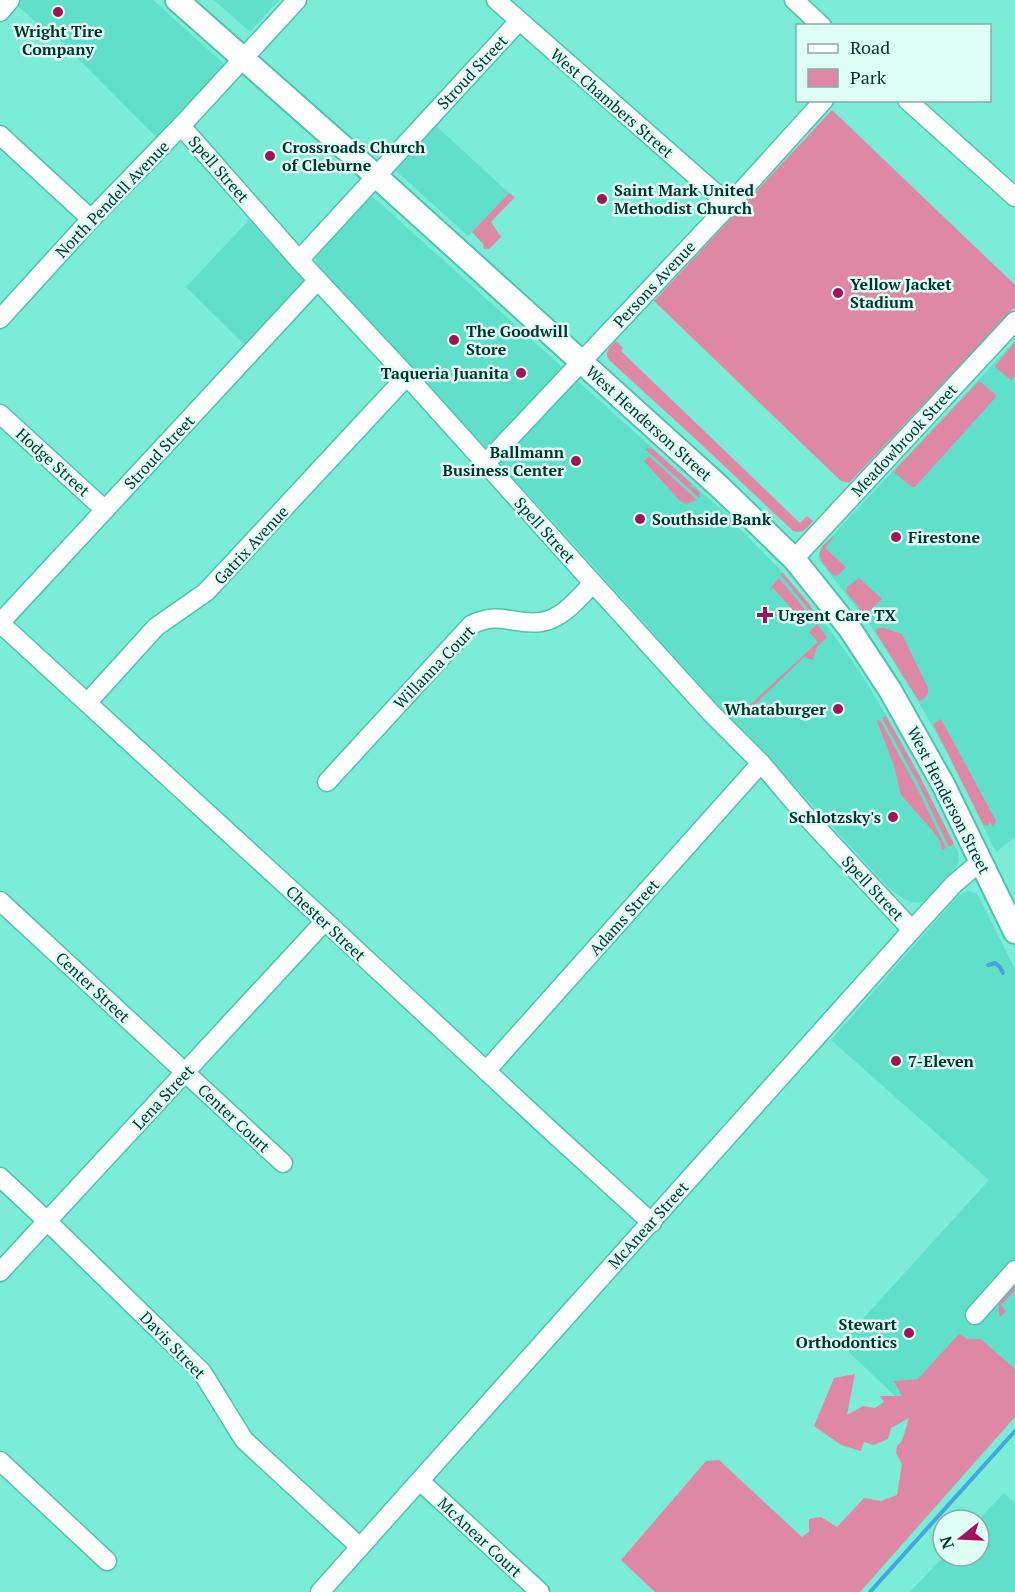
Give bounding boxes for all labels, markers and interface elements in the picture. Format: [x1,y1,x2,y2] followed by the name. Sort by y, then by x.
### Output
[51,5,65,19] marker: Wright Tire Company
[13,20,103,60] place label: Wright Tire Company
[796,24,991,102] legend
[432,30,512,114] street label: Stroud Street
[850,35,890,59] text: Road
[546,43,678,163] street label: West Chambers Street
[850,65,887,89] text: Park
[184,131,254,207] street label: Spell Street
[50,136,174,262] street label: North Pendell Avenue
[282,136,426,176] place label: Crossroads Church of Cleburne
[263,149,277,163] marker: Crossroads Church of Cleburne
[614,179,755,219] place label: Saint Mark United Methodist Church
[595,192,609,206] marker: Saint Mark United Methodist Church
[608,236,700,332] street label: Persons Avenue
[850,273,952,313] place label: Yellow Jacket Stadium
[831,286,845,300] marker: Yellow Jacket Stadium
[466,320,568,360] place label: The Goodwill Store
[447,333,461,347] marker: The Goodwill Store
[581,360,717,486] street label: West Henderson Street
[381,362,509,384] place label: Taqueria Juanita
[514,366,528,380] marker: Taqueria Juanita
[846,379,962,501] street label: Meadowbrook Street
[119,410,199,494] street label: Stroud Street
[11,423,95,501] street label: Hodge Street
[443,441,565,481] place label: Ballmann Business Center
[569,454,583,468] marker: Ballmann Business Center
[509,492,581,568] street label: Spell Street
[209,501,293,589] street label: Gatrix Avenue
[652,508,772,530] place label: Southside Bank
[633,512,647,526] marker: Southside Bank
[908,526,980,548] place label: Firestone
[889,530,903,544] marker: Firestone
[778,604,897,626] place label: Urgent Care TX
[756,606,774,624] marker: Urgent Care TX
[388,620,480,714] street label: Willanna Court
[724,698,826,720] place label: Whataburger
[831,702,845,716] marker: Whataburger
[902,722,996,878] street label: West Henderson Street
[789,806,881,828] place label: Schlotzsky's
[886,810,900,824] marker: Schlotzsky's
[837,851,909,925] street label: Spell Street
[584,874,664,960] street label: Adams Street
[281,880,371,966] street label: Chester Street
[51,947,135,1027] street label: Center Street
[908,1050,975,1072] place label: 7-Eleven
[889,1054,903,1068] marker: 7-Eleven
[127,1060,199,1134] street label: Lena Street
[193,1079,275,1157] street label: Center Court
[603,1176,693,1273] street label: McAnear Street
[135,1306,211,1384] street label: Davis Street
[796,1313,898,1353] place label: Stewart Orthodontics
[902,1326,916,1340] marker: Stewart Orthodontics
[433,1492,527,1582] street label: McAnear Court
[931,1508,991,1568] north arrow
[934,1533,959,1552] text: N

